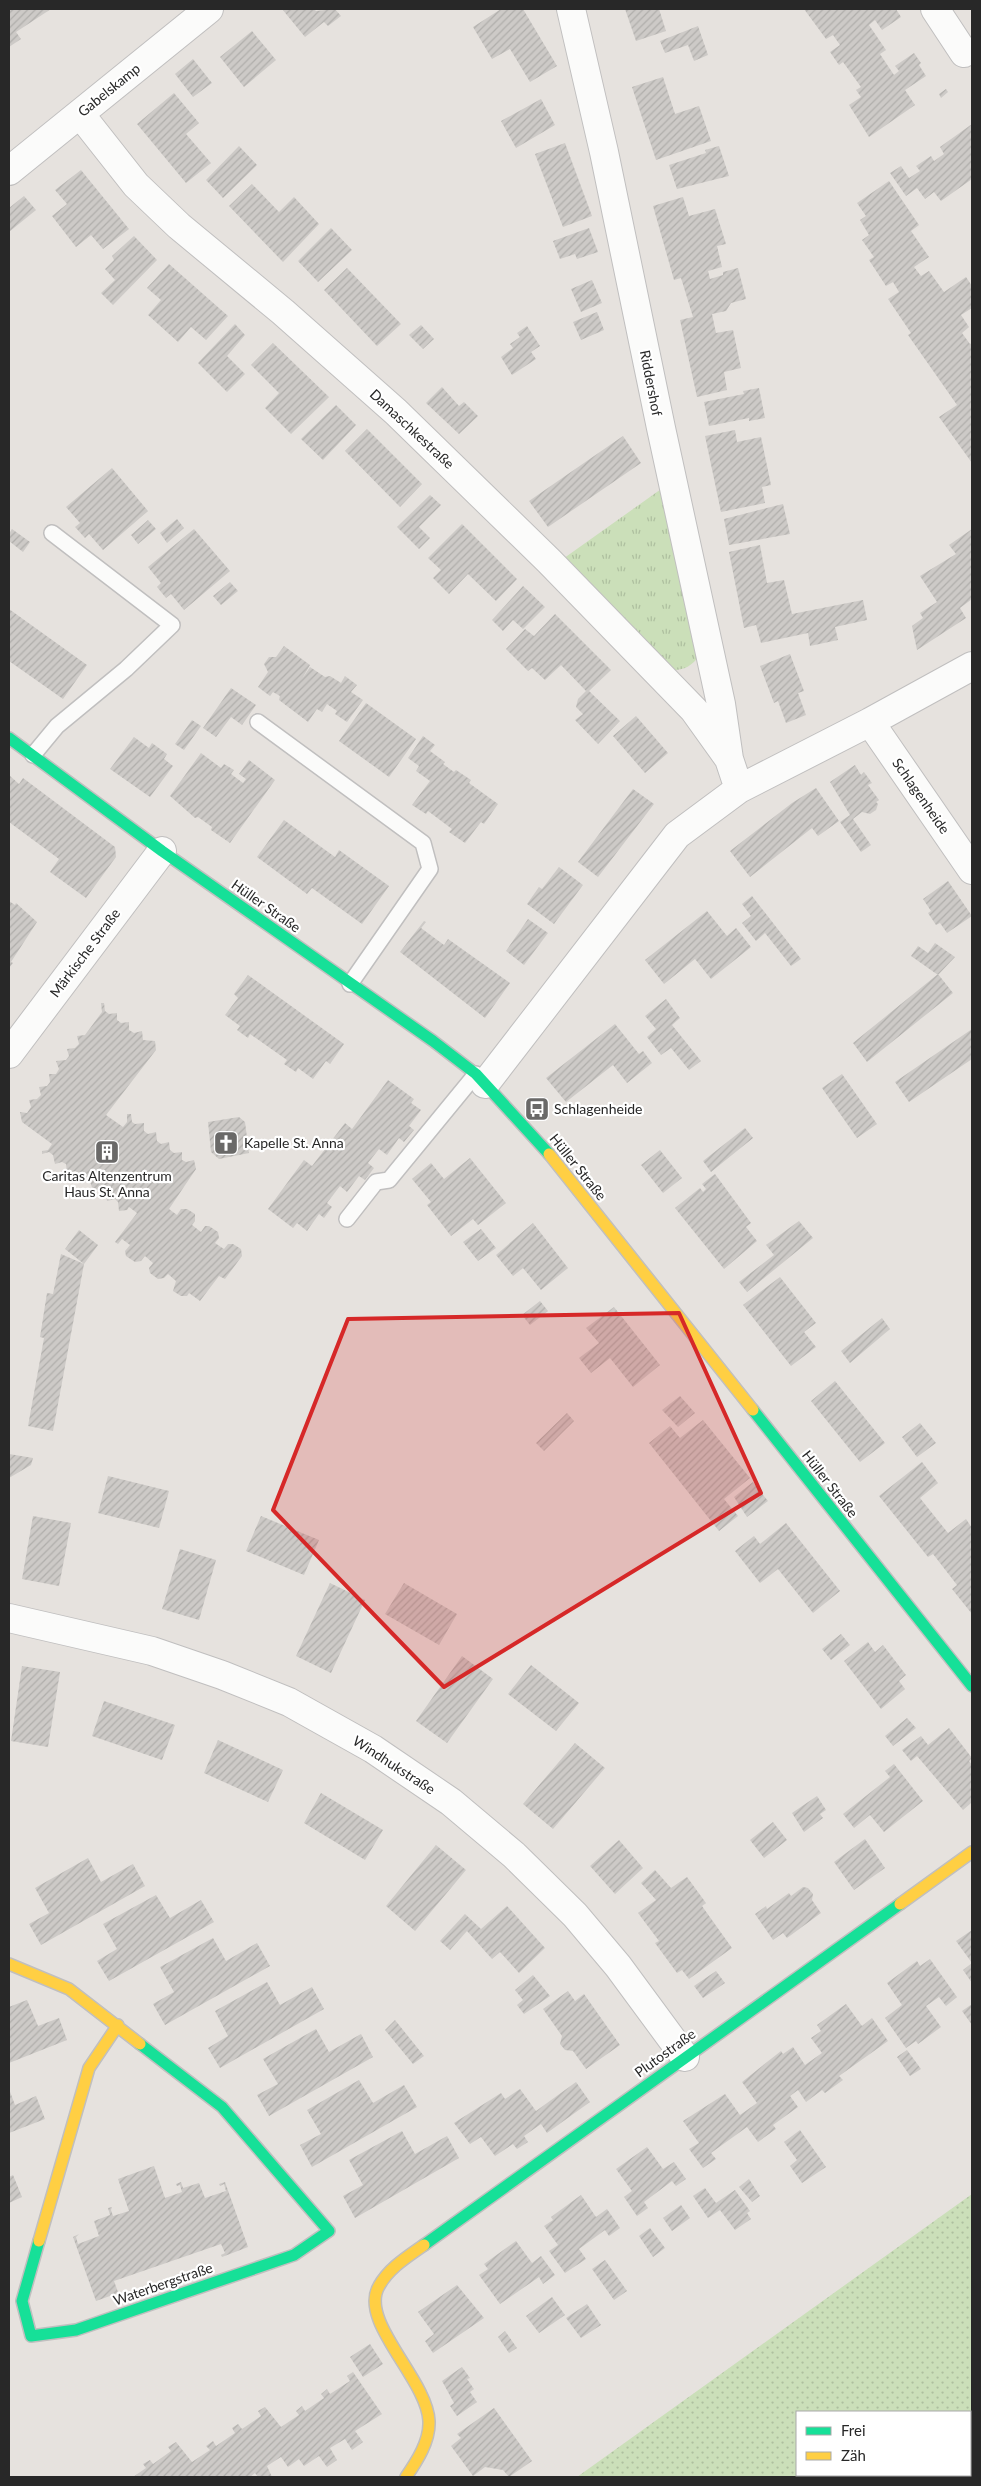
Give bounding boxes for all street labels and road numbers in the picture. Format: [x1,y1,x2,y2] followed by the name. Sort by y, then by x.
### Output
[74,59,143,120] street label: Gabelskamp
[637,349,666,417] street label: Riddershof
[367,385,458,472] street label: Damaschkestraße
[889,755,954,837] street label: Schlagenheide
[228,876,304,936] street label: Hüller Straße
[46,905,123,1000] street label: Märkische Straße
[546,1130,610,1203] street label: Hüller Straße
[799,1447,862,1521] street label: Hüller Straße
[350,1732,439,1798] street label: Windhukstraße
[631,2025,698,2080] street label: Plutostraße
[111,2259,215,2308] street label: Waterbergstraße

